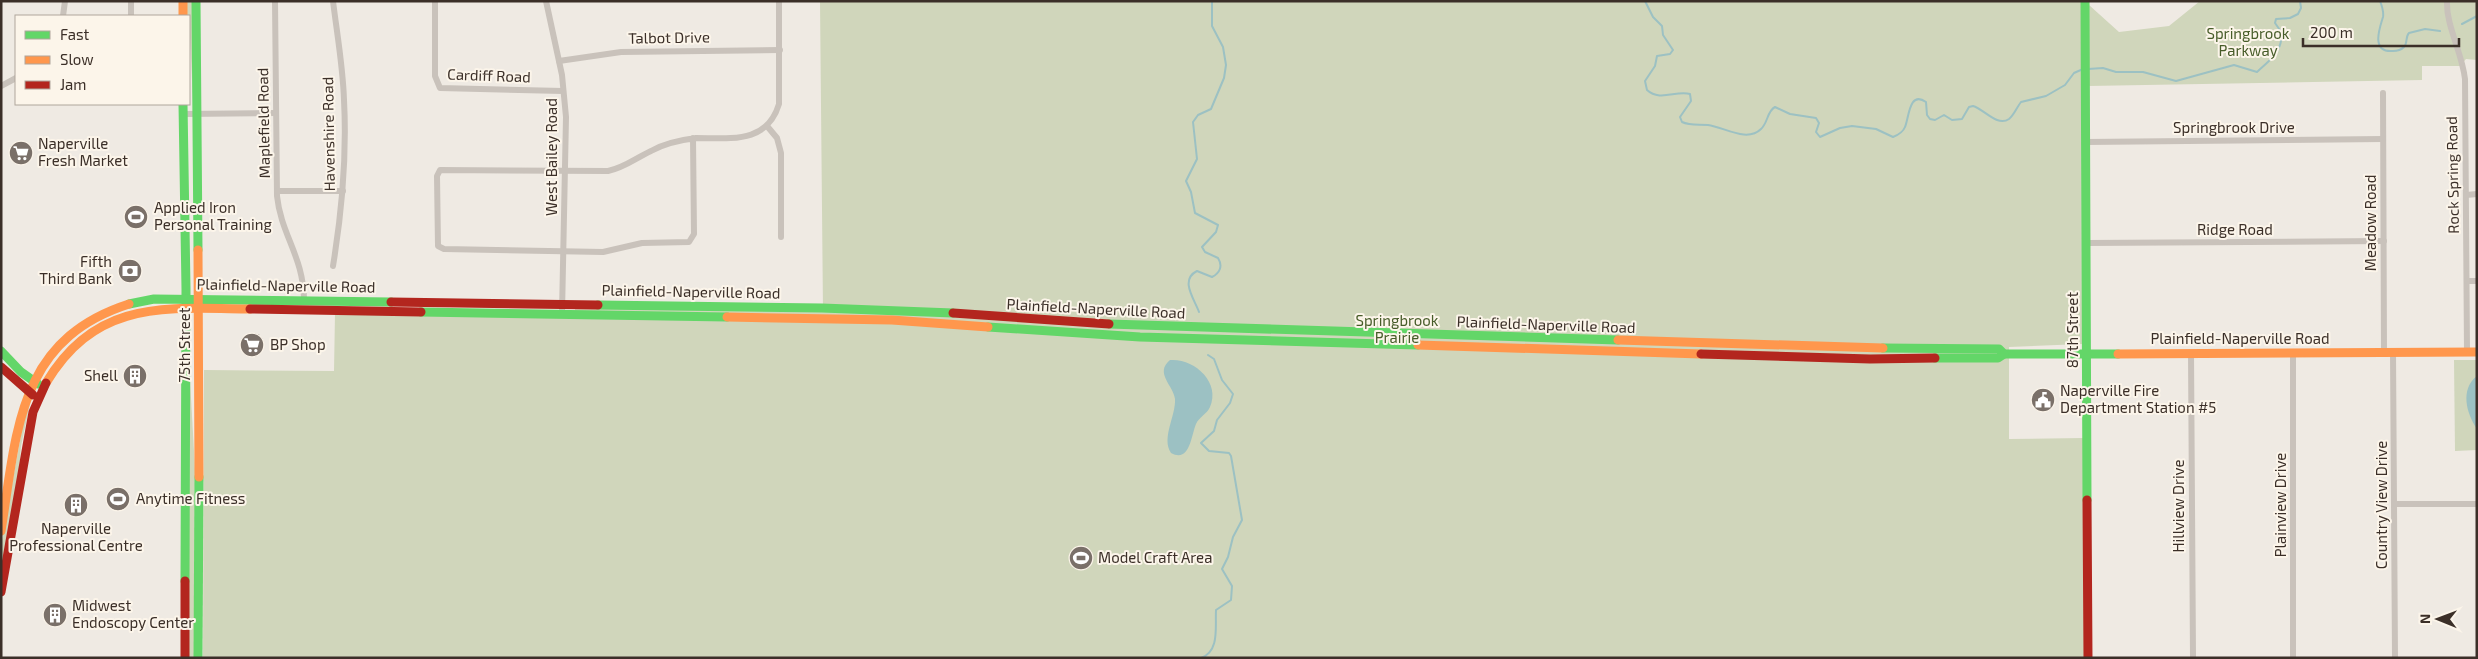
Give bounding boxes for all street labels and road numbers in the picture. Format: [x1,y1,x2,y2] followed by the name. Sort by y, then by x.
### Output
[628,27,710,47] street label: Talbot Drive
[447,65,531,85] street label: Cardiff Road
[253,68,273,179] street label: Maplefield Road
[318,77,338,192] street label: Havenshire Road
[542,98,560,216] street label: West Bailey Road
[2442,116,2462,234] street label: Rock Spring Road
[2173,118,2295,136] street label: Springbrook Drive
[2361,175,2379,271] street label: Meadow Road
[2197,220,2273,238] street label: Ridge Road
[196,274,376,296] street label: Plainfield-Naperville Road
[601,280,781,302] street label: Plainfield-Naperville Road
[2063,292,2081,368] street label: 87th Street
[1006,294,1186,322] street label: Plainfield-Naperville Road
[175,307,193,383] street label: 75th Street
[1456,312,1636,336] street label: Plainfield-Naperville Road
[2150,329,2330,347] street label: Plainfield-Naperville Road
[2372,441,2390,569] street label: Country View Drive
[2271,453,2289,557] street label: Plainview Drive
[2169,459,2187,553] street label: Hillview Drive

